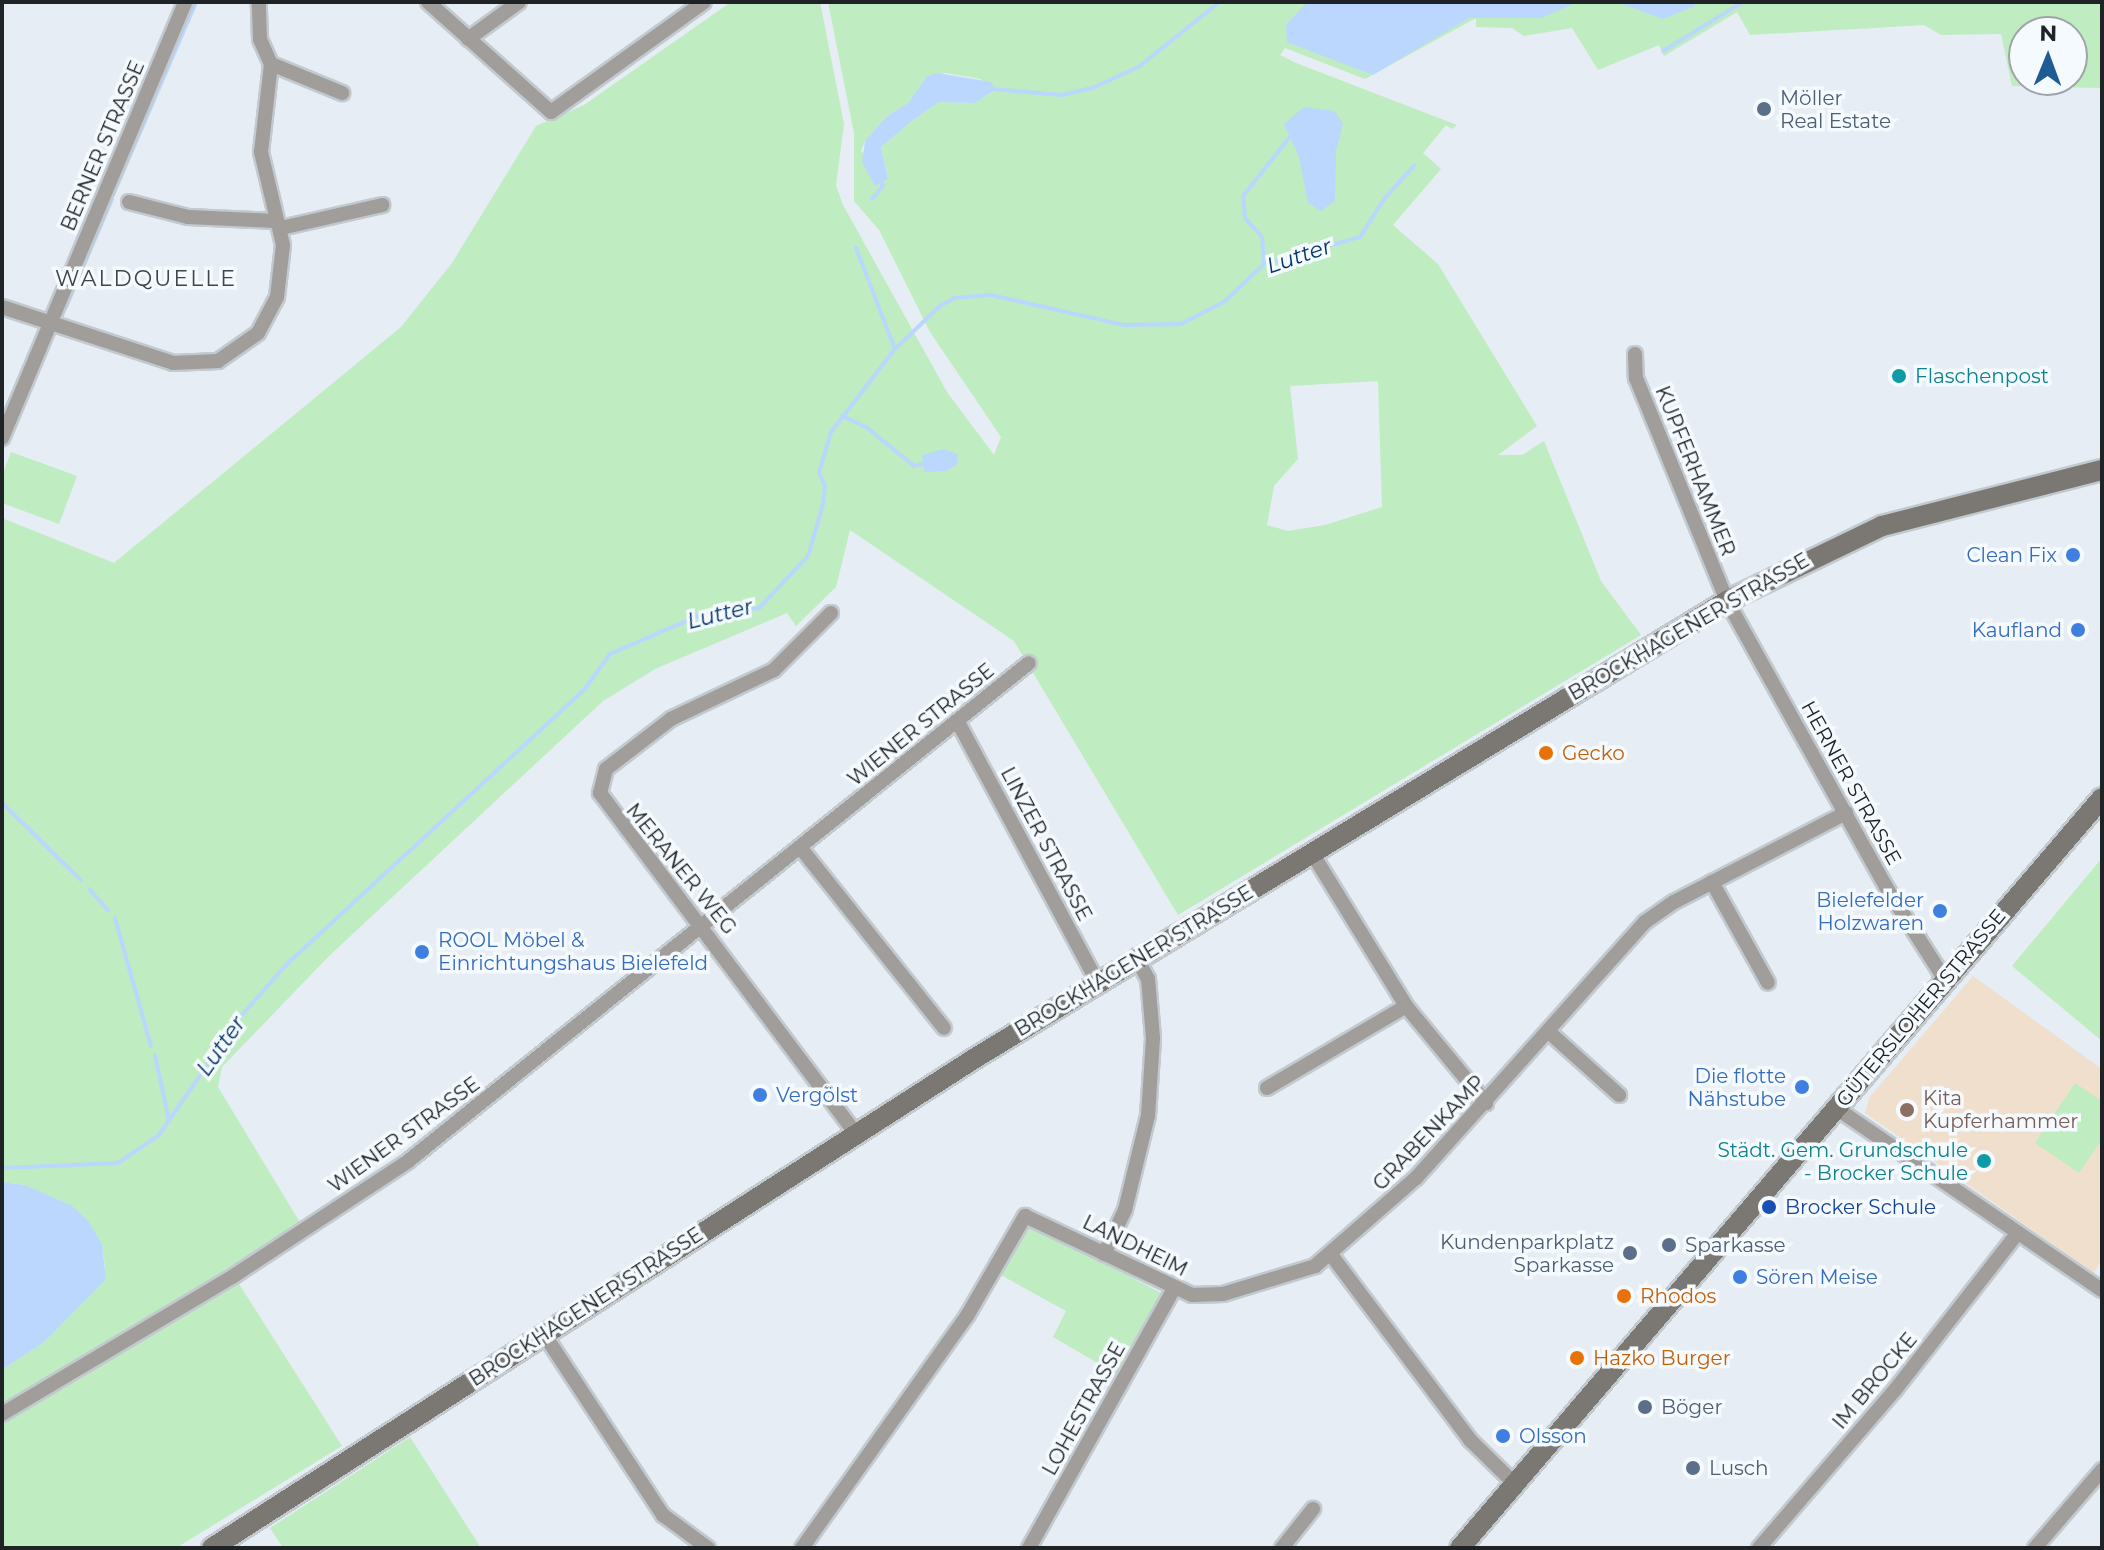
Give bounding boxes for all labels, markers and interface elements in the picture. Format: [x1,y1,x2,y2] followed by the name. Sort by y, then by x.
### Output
[2008,16,2088,96] north arrow
[2039,20,2058,47] text: N
[56,57,150,235] street label: BERNER STRASSE
[1780,86,1891,133] place label: Möller Real Estate
[1755,100,1773,118] marker: Möller Real Estate
[1263,233,1335,279] water label: Lutter
[55,266,237,292] district label: WALDQUELLE
[1915,364,2049,388] place label: Flaschenpost
[1890,367,1908,385] marker: Flaschenpost
[1650,383,1740,559] street label: KUPFERHAMMER
[1966,543,2057,567] place label: Clean Fix
[2064,546,2082,564] marker: Clean Fix
[1565,548,1813,706] street label: BROCKHAGENER STRASSE
[684,593,756,635] water label: Lutter
[1972,618,2062,642] place label: Kaufland
[2069,621,2087,639] marker: Kaufland
[843,659,999,791] street label: WIENER STRASSE
[1796,697,1906,869] street label: HERNER STRASSE
[1562,741,1625,765] place label: Gecko
[1537,744,1555,762] marker: Gecko
[995,763,1097,925] street label: LINZER STRASSE
[621,799,741,939] street label: MERANER WEG
[1011,880,1257,1042] street label: BROCKHAGENER STRASSE
[1816,888,1924,935] place label: Bielefelder Holzwaren
[1931,902,1949,920] marker: Bielefelder Holzwaren
[1831,904,2011,1112] street label: GÜTERSLOHER STRASSE
[438,928,708,975] place label: ROOL Möbel & Einrichtungshaus Bielefeld
[413,943,431,961] marker: ROOL Möbel & Einrichtungshaus Bielefeld
[191,1011,251,1081] water label: Lutter
[1687,1064,1786,1111] place label: Die flotte Nähstube
[1368,1071,1490,1195] street label: GRABENKAMP
[324,1072,484,1198] street label: WIENER STRASSE
[1793,1078,1811,1096] marker: Die flotte Nähstube
[776,1083,858,1107] place label: Vergölst
[751,1086,769,1104] marker: Vergölst
[1923,1086,2078,1133] place label: Kita Kupferhammer
[1898,1101,1916,1119] marker: Kita Kupferhammer
[1717,1138,1968,1185] place label: Städt. Gem. Grundschule - Brocker Schule
[1975,1152,1993,1170] marker: Städt. Gem. Grundschule - Brocker Schule
[1785,1195,1936,1219] place label: Brocker Schule
[1760,1198,1778,1216] marker: Brocker Schule
[1079,1210,1191,1282] street label: LANDHEIM
[465,1222,707,1392] street label: BROCKHAGENER STRASSE
[1440,1230,1614,1277] place label: Kundenparkplatz Sparkasse
[1685,1233,1786,1257] place label: Sparkasse
[1660,1236,1678,1254] marker: Sparkasse
[1621,1244,1639,1262] marker: Kundenparkplatz Sparkasse
[1756,1265,1878,1289] place label: Sören Meise
[1731,1268,1749,1286] marker: Sören Meise
[1640,1284,1716,1308] place label: Rhodos
[1615,1287,1633,1305] marker: Rhodos
[1828,1328,1922,1434] street label: IM BROCKE
[1038,1338,1130,1480] street label: LOHESTRASSE
[1593,1346,1731,1370] place label: Hazko Burger
[1568,1349,1586,1367] marker: Hazko Burger
[1661,1395,1722,1419] place label: Böger
[1636,1398,1654,1416] marker: Böger
[1519,1424,1587,1448] place label: Olsson
[1494,1427,1512,1445] marker: Olsson
[1709,1456,1768,1480] place label: Lusch
[1684,1459,1702,1477] marker: Lusch

